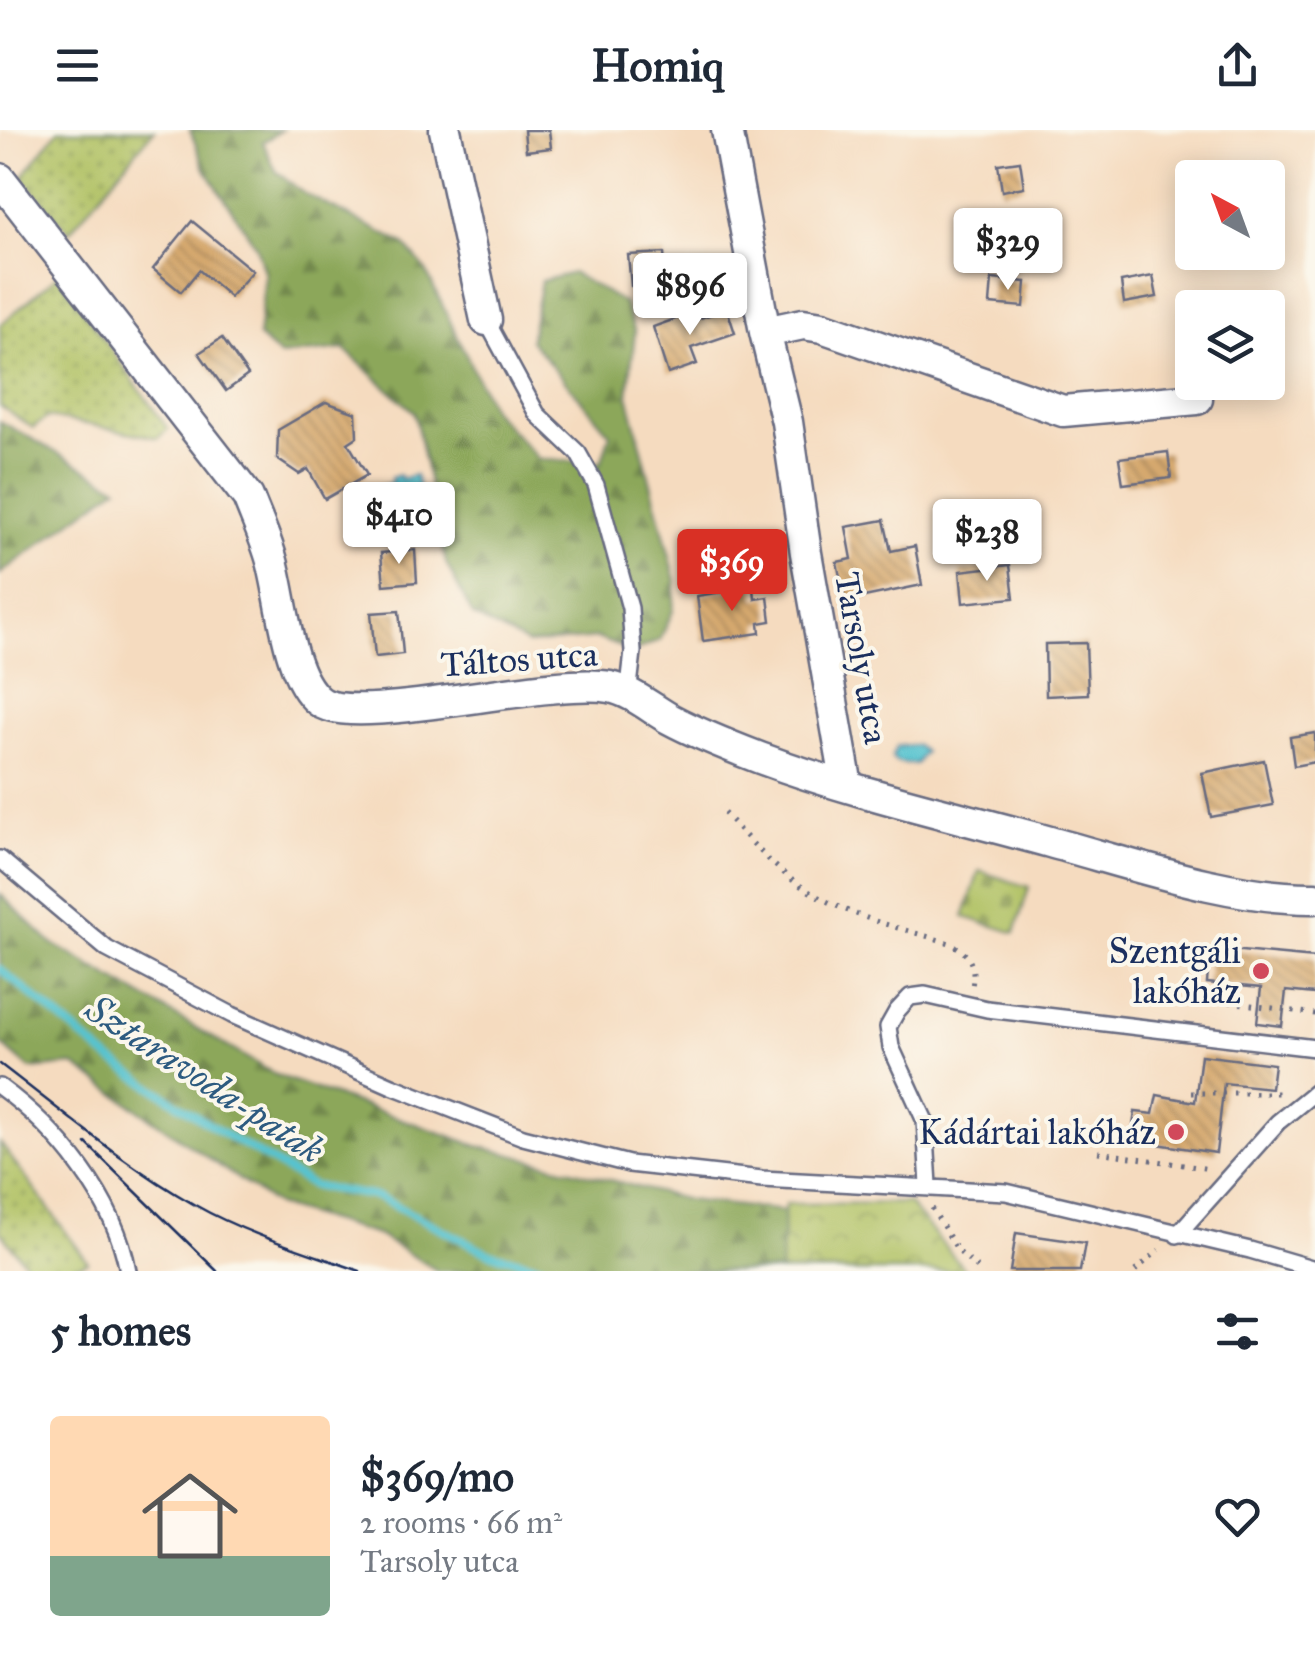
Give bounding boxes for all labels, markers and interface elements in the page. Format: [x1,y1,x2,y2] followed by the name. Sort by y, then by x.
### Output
[50,38,105,93] icon: menu
[591,38,724,93] text: Homiq
[1210,38,1265,93] icon: share
[1175,160,1285,270] north arrow
[1175,160,1285,400] map controls
[949,208,1067,293] pin: $329
[976,221,1040,260] text: $329
[631,253,749,338] pin: $896
[655,266,725,305] text: $896
[1175,290,1285,400] button: layers
[340,482,458,567] pin: $410
[365,495,433,534] text: $410
[928,499,1046,584] pin: $238
[955,512,1019,551] text: $238
[673,529,791,614] pin: $369
[699,542,765,581] text: $369
[825,569,898,748] street label: Tarsoly utca
[439,633,599,686] street label: Táltos utca
[1109,930,1241,1013] place label: Szentgáli lakóház
[1250,960,1272,982] marker: Szentgáli lakóház
[76,984,333,1174] water label: Sztaravoda-patak
[918,1111,1156,1154] place label: Kádártai lakóház
[1165,1121,1187,1143] marker: Kádártai lakóház
[1210,1304,1265,1359] icon: filters
[50,1305,191,1357] text: 5 homes
[360,1451,514,1503] text: $369/mo
[130,1456,250,1576] icon: home
[1210,1489,1265,1544] icon: heart
[360,1503,562,1542] text: 2 rooms · 66 m²
[360,1542,519,1581] text: Tarsoly utca

